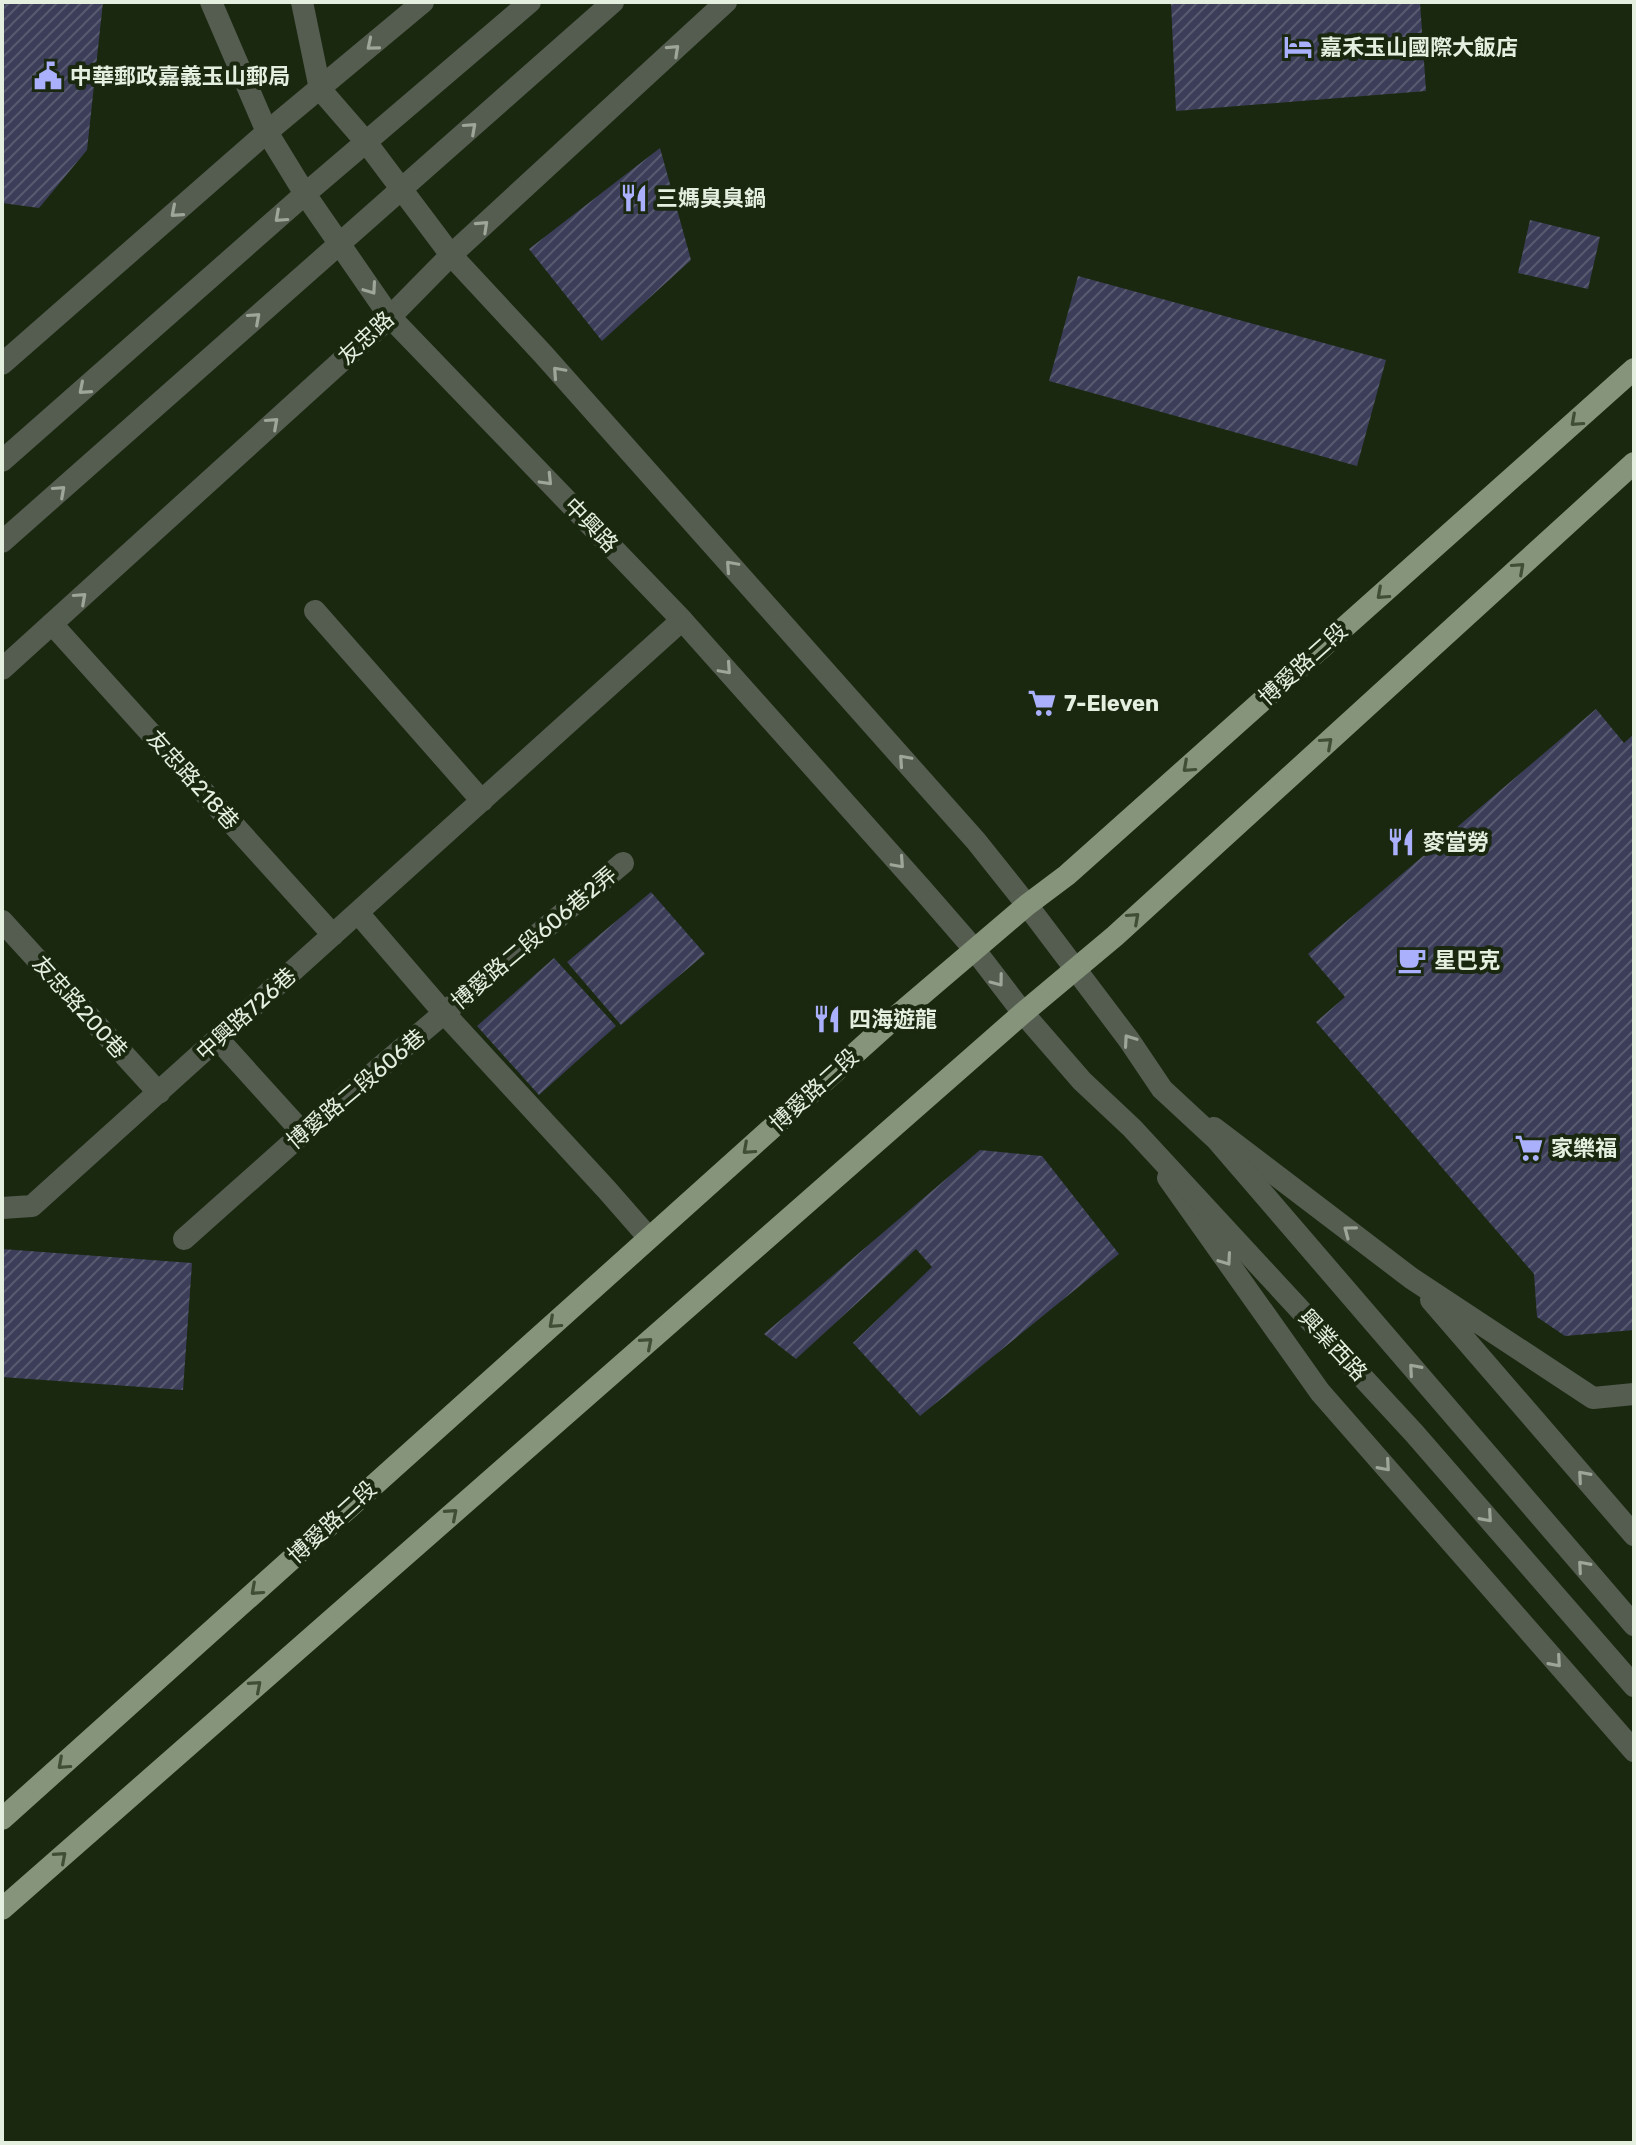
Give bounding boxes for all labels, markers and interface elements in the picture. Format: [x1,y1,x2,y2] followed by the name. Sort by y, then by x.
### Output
[1283,32,1313,62] hotel icon: 嘉禾玉山國際大飯店
[1320,34,1518,61] place label: 嘉禾玉山國際大飯店
[367,35,381,50] one-way arrow
[665,44,679,59] one-way arrow
[33,61,63,91] public building icon: 中華郵政嘉義玉山郵局
[70,63,290,90] place label: 中華郵政嘉義玉山郵局
[462,123,477,138] one-way arrow
[619,183,649,213] restaurant icon: 三媽臭臭鍋
[656,185,766,212] place label: 三媽臭臭鍋
[170,202,185,217] one-way arrow
[274,207,289,222] one-way arrow
[473,221,488,235] one-way arrow
[361,281,376,295] one-way arrow
[333,306,399,370] street label: 友忠路
[246,314,261,328] one-way arrow
[554,366,568,381] one-way arrow
[79,379,94,394] one-way arrow
[1570,411,1585,425] one-way arrow
[264,418,278,433] one-way arrow
[538,471,552,485] one-way arrow
[51,486,66,500] one-way arrow
[558,492,624,558] street label: 中興路
[726,560,741,575] one-way arrow
[1510,563,1525,577] one-way arrow
[1376,584,1391,599] one-way arrow
[72,593,86,608] one-way arrow
[1253,617,1353,711] street label: 博愛路二段
[716,659,730,674] one-way arrow
[1027,688,1057,718] supermarket icon: 7-Eleven
[1064,690,1159,717] place label: 7-Eleven
[141,725,245,835] street label: 友忠路218巷
[1317,738,1332,752] one-way arrow
[899,755,914,770] one-way arrow
[1182,757,1197,772] one-way arrow
[1386,827,1416,857] restaurant icon: 麥當勞
[1423,829,1489,856] place label: 麥當勞
[889,853,904,868] one-way arrow
[446,861,622,1015] street label: 博愛路二段606巷2弄
[1125,913,1140,927] one-way arrow
[1397,945,1427,975] cafe icon: 星巴克
[1434,947,1500,974] place label: 星巴克
[27,950,133,1064] street label: 友忠路200巷
[190,962,302,1066] street label: 中興路726巷
[989,972,1003,987] one-way arrow
[812,1004,842,1034] restaurant icon: 四海遊龍
[849,1006,937,1033] place label: 四海遊龍
[281,1023,431,1155] street label: 博愛路二段606巷
[1124,1035,1139,1049] one-way arrow
[764,1043,864,1137] street label: 博愛路二段
[1514,1133,1544,1163] supermarket icon: 家樂福
[1551,1135,1617,1162] place label: 家樂福
[742,1140,757,1154] one-way arrow
[1343,1227,1358,1241] one-way arrow
[1216,1252,1231,1266] one-way arrow
[1293,1304,1373,1386] street label: 興業西路
[549,1314,563,1328] one-way arrow
[638,1338,653,1353] one-way arrow
[1409,1363,1423,1378] one-way arrow
[1375,1456,1389,1471] one-way arrow
[1578,1470,1593,1485] one-way arrow
[282,1475,382,1569] street label: 博愛路二段
[1477,1507,1492,1522] one-way arrow
[442,1510,457,1524] one-way arrow
[1578,1560,1593,1575] one-way arrow
[251,1581,266,1595] one-way arrow
[1546,1652,1561,1667] one-way arrow
[247,1681,262,1695] one-way arrow
[58,1755,72,1769] one-way arrow
[51,1852,66,1867] one-way arrow

